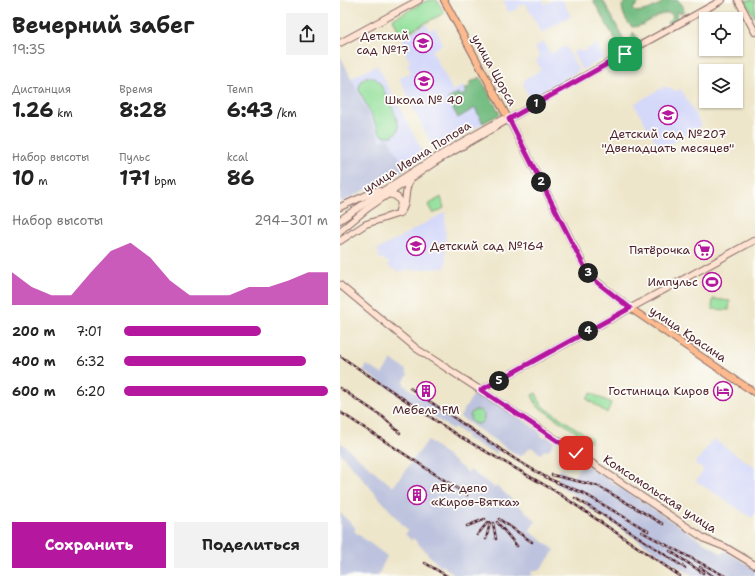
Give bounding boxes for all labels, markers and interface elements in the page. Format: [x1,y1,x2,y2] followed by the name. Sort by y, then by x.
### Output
[12,11,194,40] text: Вечерний забег
[699,12,743,108] map controls
[699,12,743,56] button: locate
[286,13,328,55] button: share
[356,28,409,58] place label: Детский сад №17
[468,31,521,109] street label: улица Щорса
[412,32,434,54] school or university icon: Детский сад №17
[608,37,642,71] pin
[12,41,45,58] text: 19:35
[614,43,636,65] icon: arrive
[699,64,743,108] button: layers
[413,70,435,92] school or university icon: Школа № 40
[12,82,71,97] text: Дистанция
[119,82,153,97] text: Время
[227,82,253,97] text: Темп
[385,92,463,108] place label: Школа № 40
[526,94,546,114] pin: 1
[533,96,539,111] text: 1
[12,97,53,123] text: 1.26
[119,97,167,123] text: 8:28
[227,97,273,123] text: 6:43
[657,104,679,126] school or university icon: Детский сад №207 "Двенадцать месяцев"
[53,106,73,121] text: km
[273,106,297,121] text: /km
[360,117,474,197] street label: улица Ивана Попова
[602,126,734,156] place label: Детский сад №207 "Двенадцать месяцев"
[12,150,89,165] text: Набор высоты
[119,150,150,165] text: Пульс
[227,150,248,165] text: kcal
[12,165,35,191] text: 10
[119,165,150,191] text: 171
[227,165,255,191] text: 86
[531,172,551,192] pin: 2
[35,174,48,189] text: m
[150,174,176,189] text: bpm
[537,174,545,189] text: 2
[12,212,103,229] text: Набор высоты
[254,212,328,229] text: 294–301 m
[405,235,427,257] school or university icon: Детский сад №164
[430,238,544,254] place label: Детский сад №164
[693,239,715,261] supermarket icon: Пятёрочка
[629,242,691,258] place label: Пятёрочка
[578,263,598,283] pin: 3
[584,265,592,280] text: 3
[701,271,723,293] sports icon: Импульс
[647,274,698,290] place label: Импульс
[646,302,730,366] street label: улица Красина
[578,321,598,341] pin: 4
[12,323,55,340] text: 200 m
[76,323,102,340] text: 7:01
[584,323,592,338] text: 4
[12,353,56,370] text: 400 m
[76,353,105,370] text: 6:32
[489,371,509,391] pin: 5
[496,373,502,388] text: 5
[415,380,437,402] building icon: Мебель FM
[712,380,734,402] hotel icon: Гостиница Киров
[12,383,56,400] text: 600 m
[76,383,105,400] text: 6:20
[608,383,709,399] place label: Гостиница Киров
[392,402,460,418] place label: Мебель FM
[559,436,593,470] pin
[565,442,587,464] icon: check
[600,451,720,537] street label: Комсомольская улица
[431,480,520,510] place label: АБК депо «Киров-Вятка»
[406,484,428,506] building icon: АБК депо «Киров-Вятка»
[12,522,166,568] button: Сохранить
[174,522,328,568] button: Поделиться

